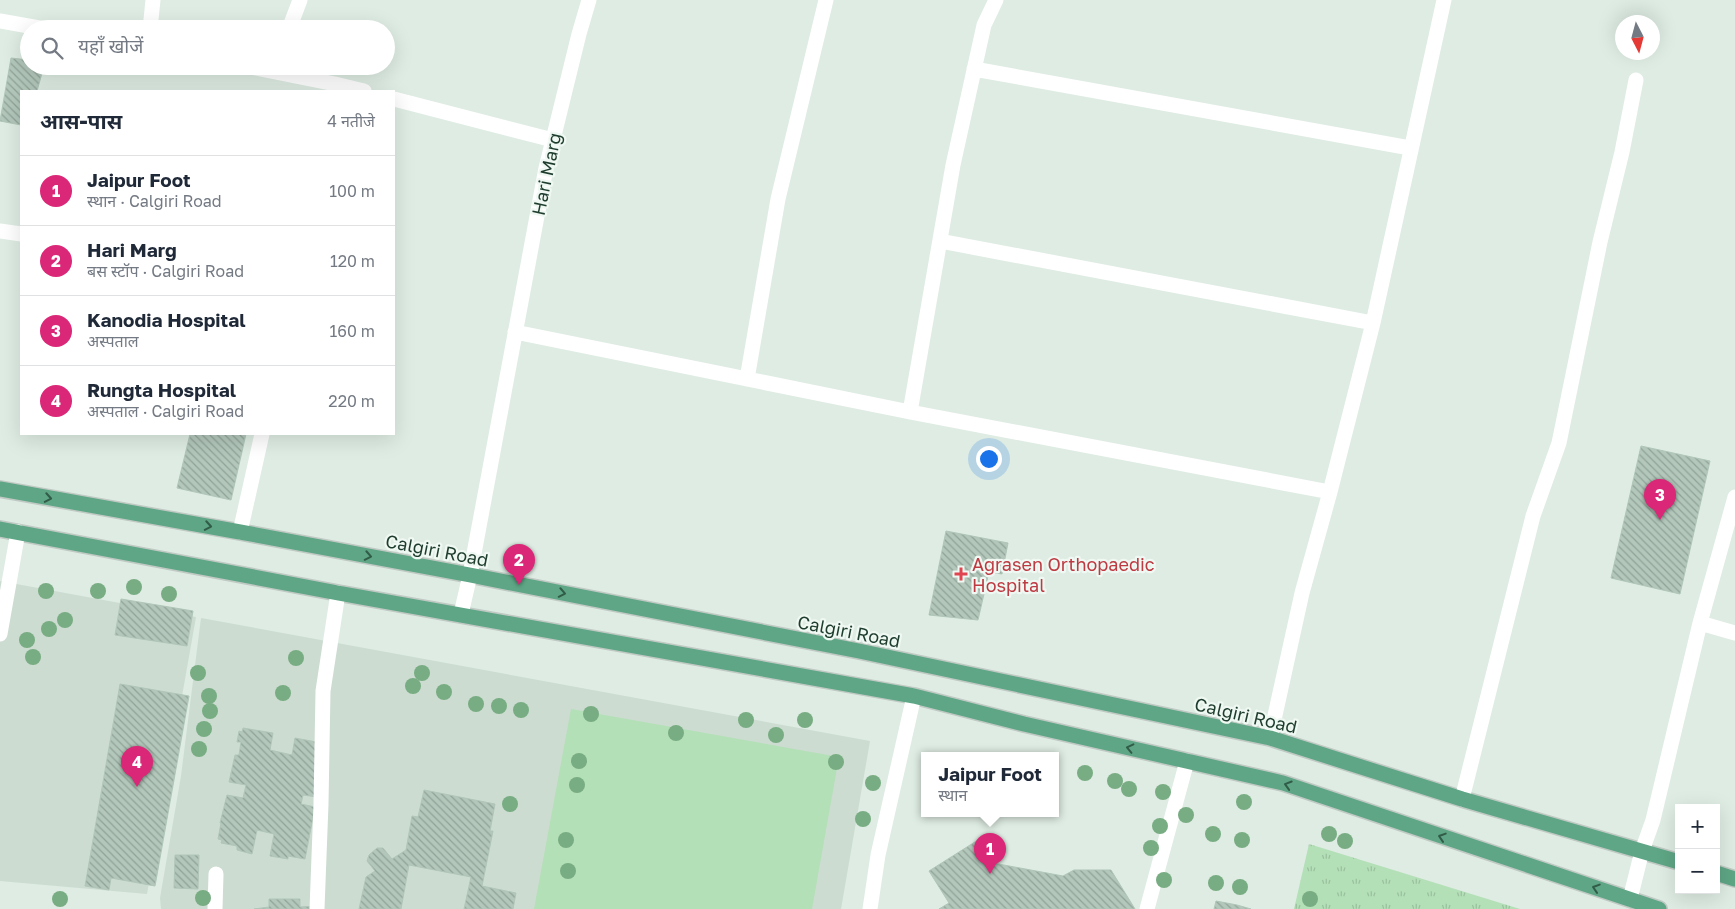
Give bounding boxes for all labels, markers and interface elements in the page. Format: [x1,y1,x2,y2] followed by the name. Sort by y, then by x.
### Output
[1615,15,1660,60] north arrow
[20,20,395,75] search box
[38,34,66,62] icon: search
[78,34,143,57] text: यहाँ खोजें
[40,108,122,134] text: आस-पास
[327,111,375,131] text: 4 नतीजे
[527,131,565,217] street label: Hari Marg
[87,168,191,191] text: Jaipur Foot
[52,181,60,201] text: 1
[329,181,375,201] text: 100 m
[87,191,222,211] text: स्थान · Calgiri Road
[87,238,177,261] text: Hari Marg
[51,251,61,271] text: 2
[330,251,375,271] text: 120 m
[87,261,244,281] text: बस स्टॉप · Calgiri Road
[87,308,246,331] text: Kanodia Hospital
[51,321,61,341] text: 3
[329,321,375,341] text: 160 m
[87,331,139,351] text: अस्पताल
[87,378,236,401] text: Rungta Hospital
[51,391,61,411] text: 4
[328,391,375,411] text: 220 m
[87,401,244,421] text: अस्पताल · Calgiri Road
[976,446,1002,472] your location
[1644,479,1676,520] pin: 3
[44,492,52,502] one-way arrow
[204,520,212,531] one-way arrow
[384,529,490,571] street label: Calgiri Road
[503,544,535,585] pin: 2
[363,550,372,560] one-way arrow
[972,553,1155,596] place label: Agrasen Orthopaedic Hospital
[954,567,968,581] marker: Agrasen Orthopaedic Hospital
[557,587,566,598] one-way arrow
[796,610,902,652] street label: Calgiri Road
[1193,693,1299,737] street label: Calgiri Road
[1125,743,1134,754] one-way arrow
[121,746,153,787] pin: 4
[921,752,1059,817] popup
[938,762,1042,785] text: Jaipur Foot
[1284,781,1293,791] one-way arrow
[938,785,967,805] text: स्थान
[1675,804,1720,894] map controls
[1675,804,1720,849] button: +
[1438,832,1447,842] one-way arrow
[974,833,1006,874] pin: 1
[1675,849,1720,894] button: −
[1593,884,1601,894] one-way arrow

